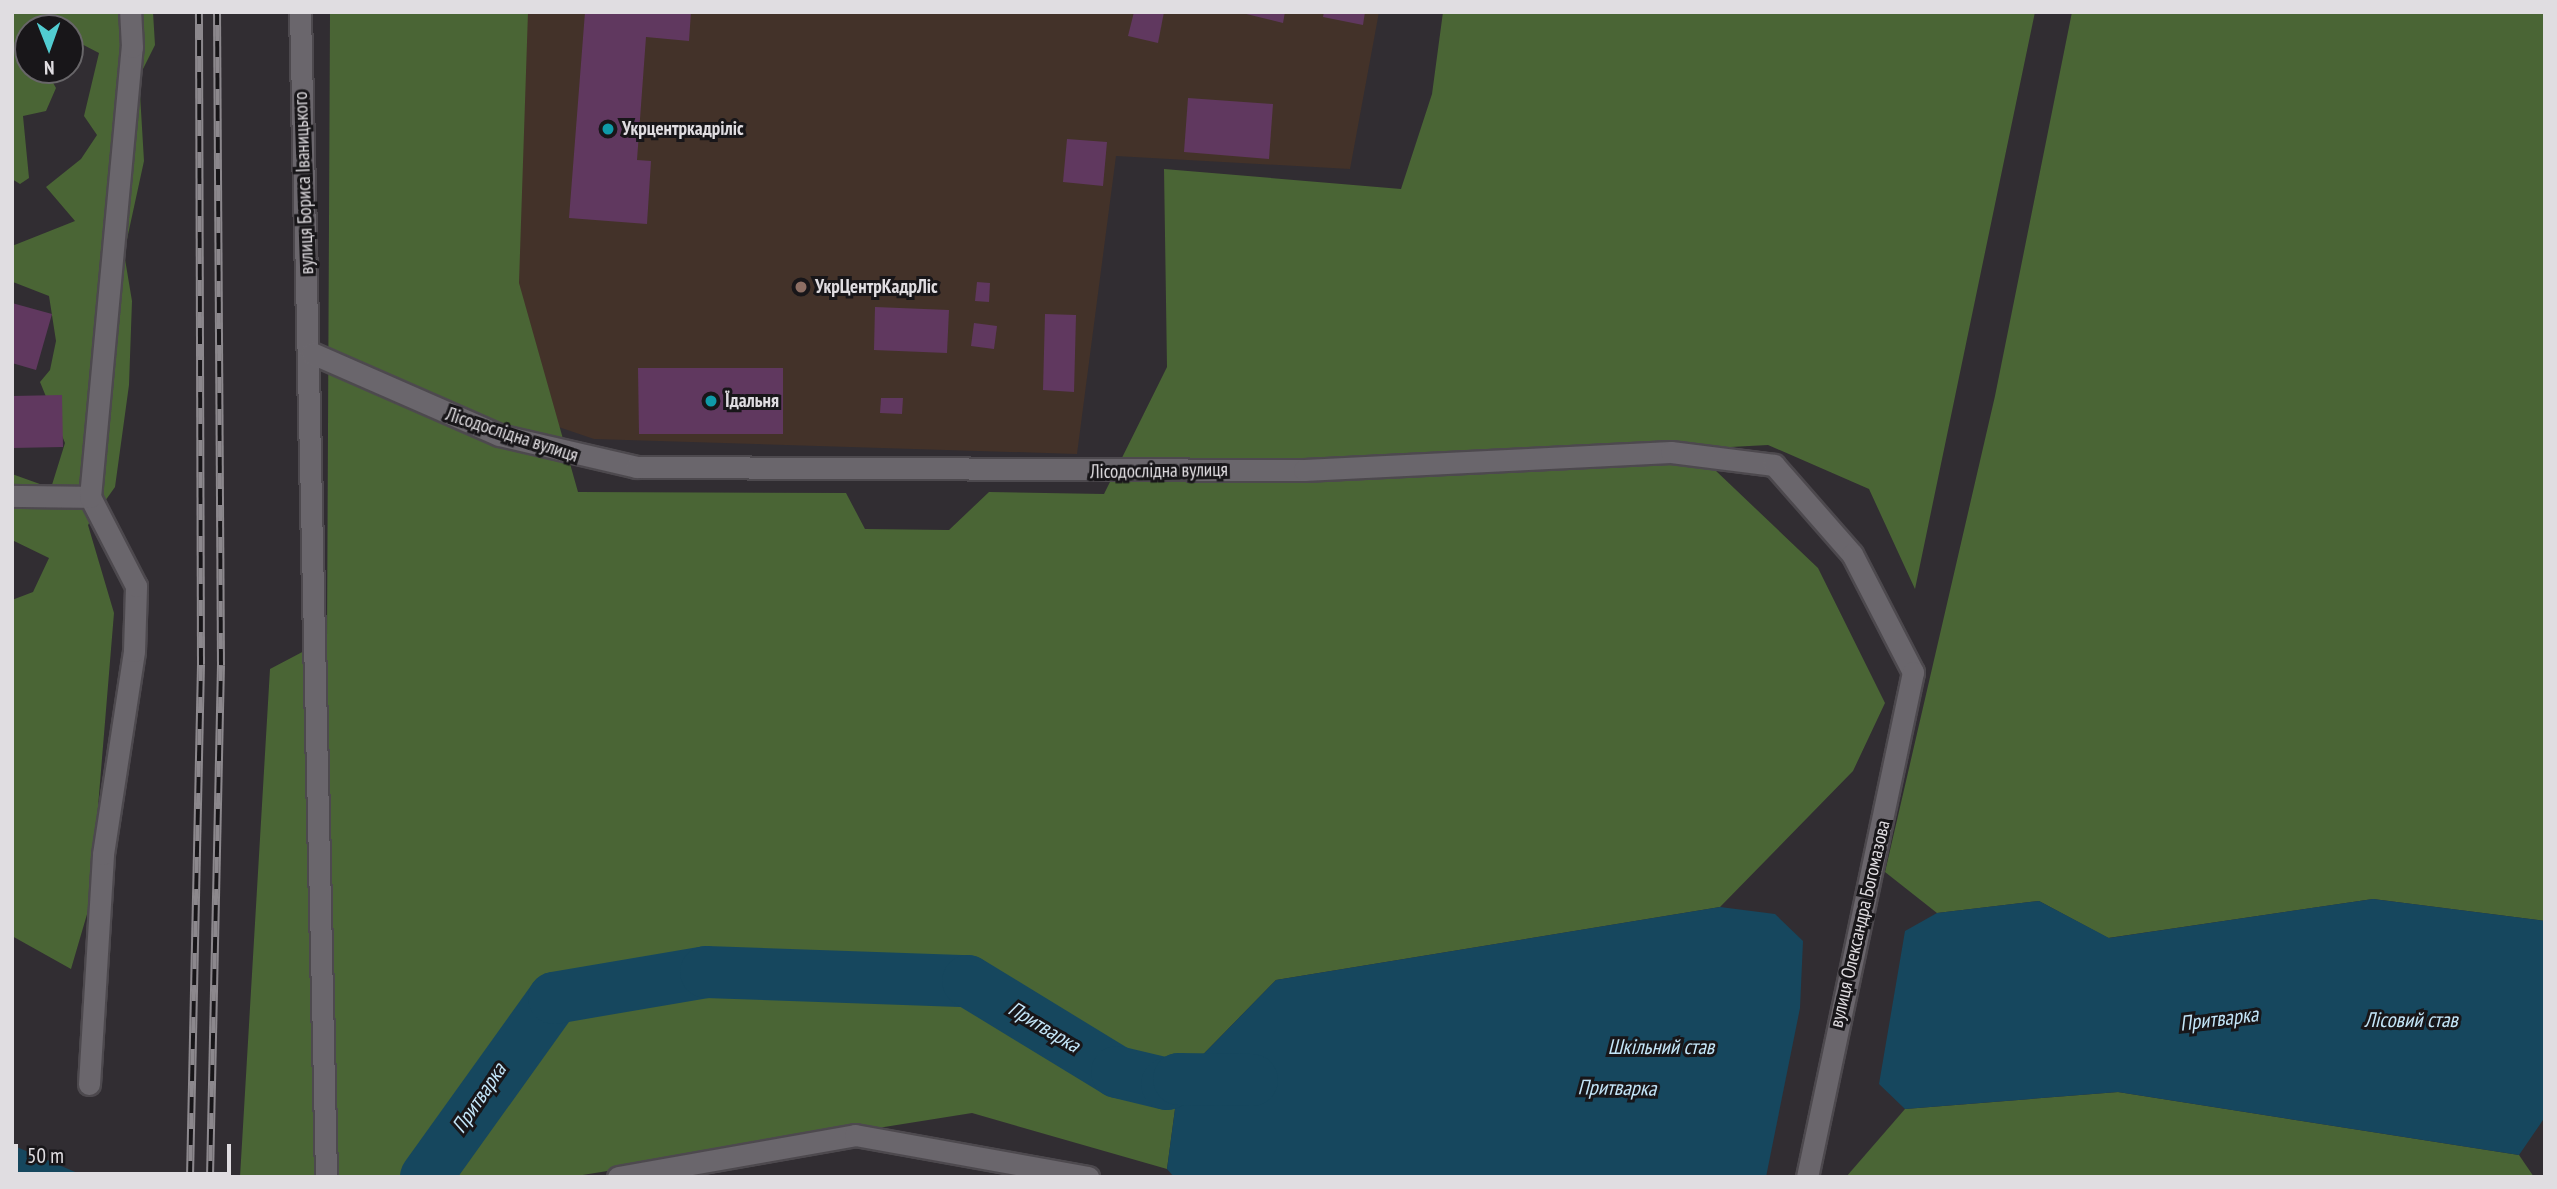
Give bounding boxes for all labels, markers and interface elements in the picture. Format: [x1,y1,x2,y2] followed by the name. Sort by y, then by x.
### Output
[14,14,84,84] north arrow
[44,56,55,80] text: N
[289,91,319,275] street label: вулиця Бориса Іваницького
[622,118,744,140] place label: Укрцентркадріліс
[600,121,616,137] marker: Укрцентркадріліс
[815,276,938,298] place label: УкрЦентрКадрЛіс
[793,279,809,295] marker: УкрЦентрКадрЛіс
[725,390,779,412] place label: Їдальня
[703,393,719,409] marker: Їдальня
[443,403,581,467] street label: Лісодослідна вулиця
[1090,458,1228,484] street label: Лісодослідна вулиця
[1825,818,1895,1030] street label: вулиця Олександра Богомазова
[1004,996,1084,1058] water label: Притварка
[2178,1002,2260,1036] water label: Притварка
[2364,1007,2458,1033] water label: Лісовий став
[1608,1034,1714,1060] water label: Шкільний став
[447,1058,511,1138] water label: Притварка
[1577,1075,1657,1101] water label: Притварка
[18,1130,234,1174] scale bar
[27,1142,64,1169] text: 50 m

